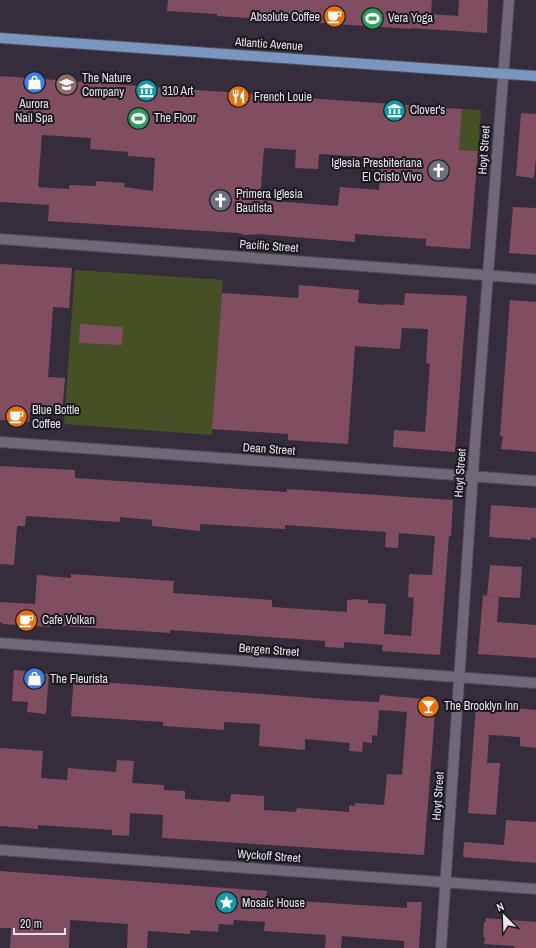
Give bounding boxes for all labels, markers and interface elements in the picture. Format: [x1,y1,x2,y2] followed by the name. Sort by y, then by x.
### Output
[322,4,348,30] cafe icon: Absolute Coffee
[359,5,385,31] sports icon: Vera Yoga
[249,9,320,25] place label: Absolute Coffee
[388,10,434,26] place label: Vera Yoga
[233,34,304,54] street label: Atlantic Avenue
[21,70,47,96] shop icon: Aurora Nail Spa
[82,70,131,100] place label: The Nature Company
[53,72,79,98] school or university icon: The Nature Company
[133,78,159,104] museum icon: 310 Art
[162,83,193,99] place label: 310 Art
[226,84,252,110] restaurant icon: French Louie
[254,89,312,105] place label: French Louie
[15,96,53,126] place label: Aurora Nail Spa
[381,97,407,123] museum icon: Clover's
[410,102,445,118] place label: Clover's
[126,105,152,131] sports icon: The Floor
[154,110,197,126] place label: The Floor
[474,125,494,175] street label: Hoyt Street
[331,155,423,185] place label: Iglesia Presbiteriana El Cristo Vivo
[425,157,451,183] church icon: Iglesia Presbiteriana El Cristo Vivo
[236,186,303,216] place label: Primera Iglesia Bautista
[208,188,234,214] church icon: Primera Iglesia Bautista
[239,236,299,256] street label: Pacific Street
[32,402,80,432] place label: Blue Bottle Coffee
[4,404,30,430] cafe icon: Blue Bottle Coffee
[242,439,296,459] street label: Dean Street
[450,448,470,498] street label: Hoyt Street
[13,607,39,633] cafe icon: Cafe Volkan
[42,612,95,628] place label: Cafe Volkan
[238,640,300,660] street label: Bergen Street
[22,666,48,692] shop icon: The Fleurista
[50,671,109,687] place label: The Fleurista
[415,693,441,719] bar icon: The Brooklyn Inn
[444,698,518,714] place label: The Brooklyn Inn
[428,771,448,821] street label: Hoyt Street
[237,846,302,866] street label: Wyckoff Street
[214,890,240,916] place icon: Mosaic House
[242,895,305,911] place label: Mosaic House
[484,896,524,936] north arrow
[494,899,506,915] text: N
[14,910,65,936] scale bar
[20,916,42,932] text: 20 m

